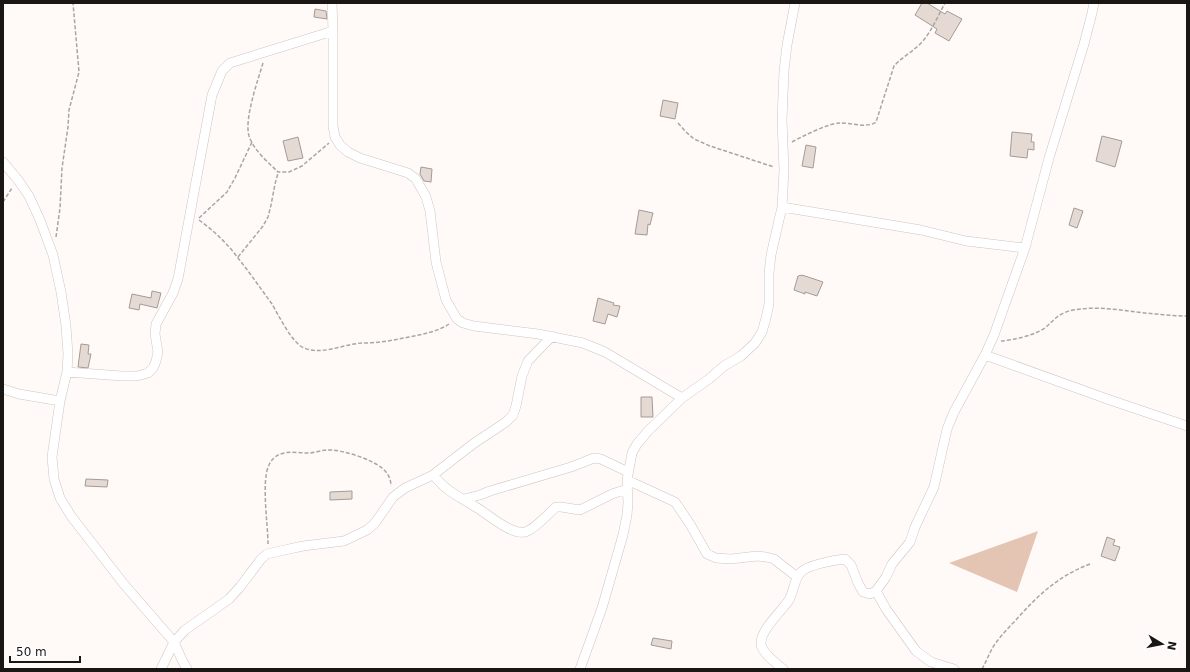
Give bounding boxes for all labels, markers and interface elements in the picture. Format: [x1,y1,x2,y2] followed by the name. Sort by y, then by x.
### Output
[1142,624,1182,664] north arrow
[10,638,80,664] scale bar
[1164,640,1179,651] text: N
[16,645,47,659] text: 50 m

